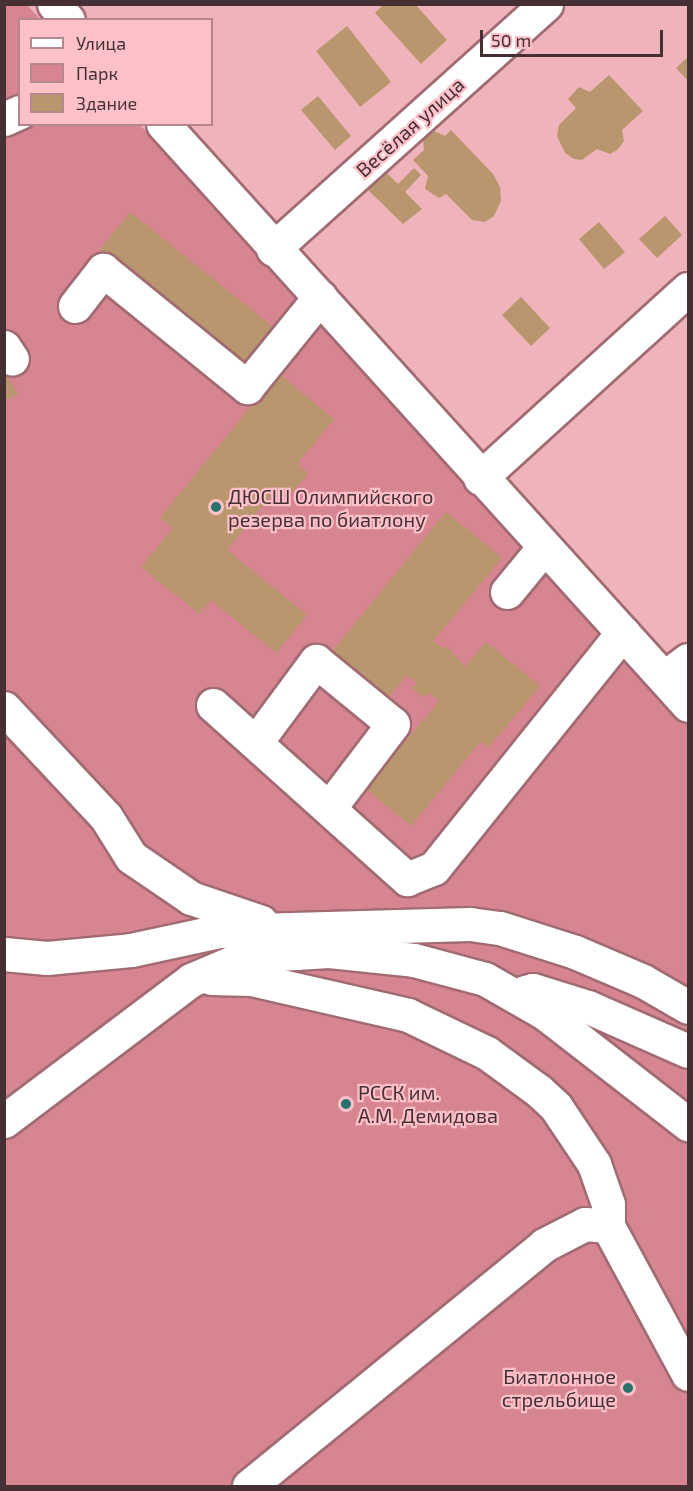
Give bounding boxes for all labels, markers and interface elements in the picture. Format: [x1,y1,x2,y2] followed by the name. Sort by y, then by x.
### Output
[18,18,213,126] legend
[483,18,666,56] scale bar
[491,29,531,51] text: 50 m
[76,32,126,54] text: Улица
[76,62,118,84] text: Парк
[351,72,469,182] street label: Весёлая улица
[76,92,137,114] text: Здание
[228,484,433,531] place label: ДЮСШ Олимпийского резерва по биатлону
[209,500,223,514] marker: ДЮСШ Олимпийского резерва по биатлону
[358,1080,498,1127] place label: РССК им. А.М. Демидова
[339,1097,353,1111] marker: РССК им. А.М. Демидова
[502,1364,616,1411] place label: Биатлонное стрельбище
[621,1381,635,1395] marker: Биатлонное стрельбище

